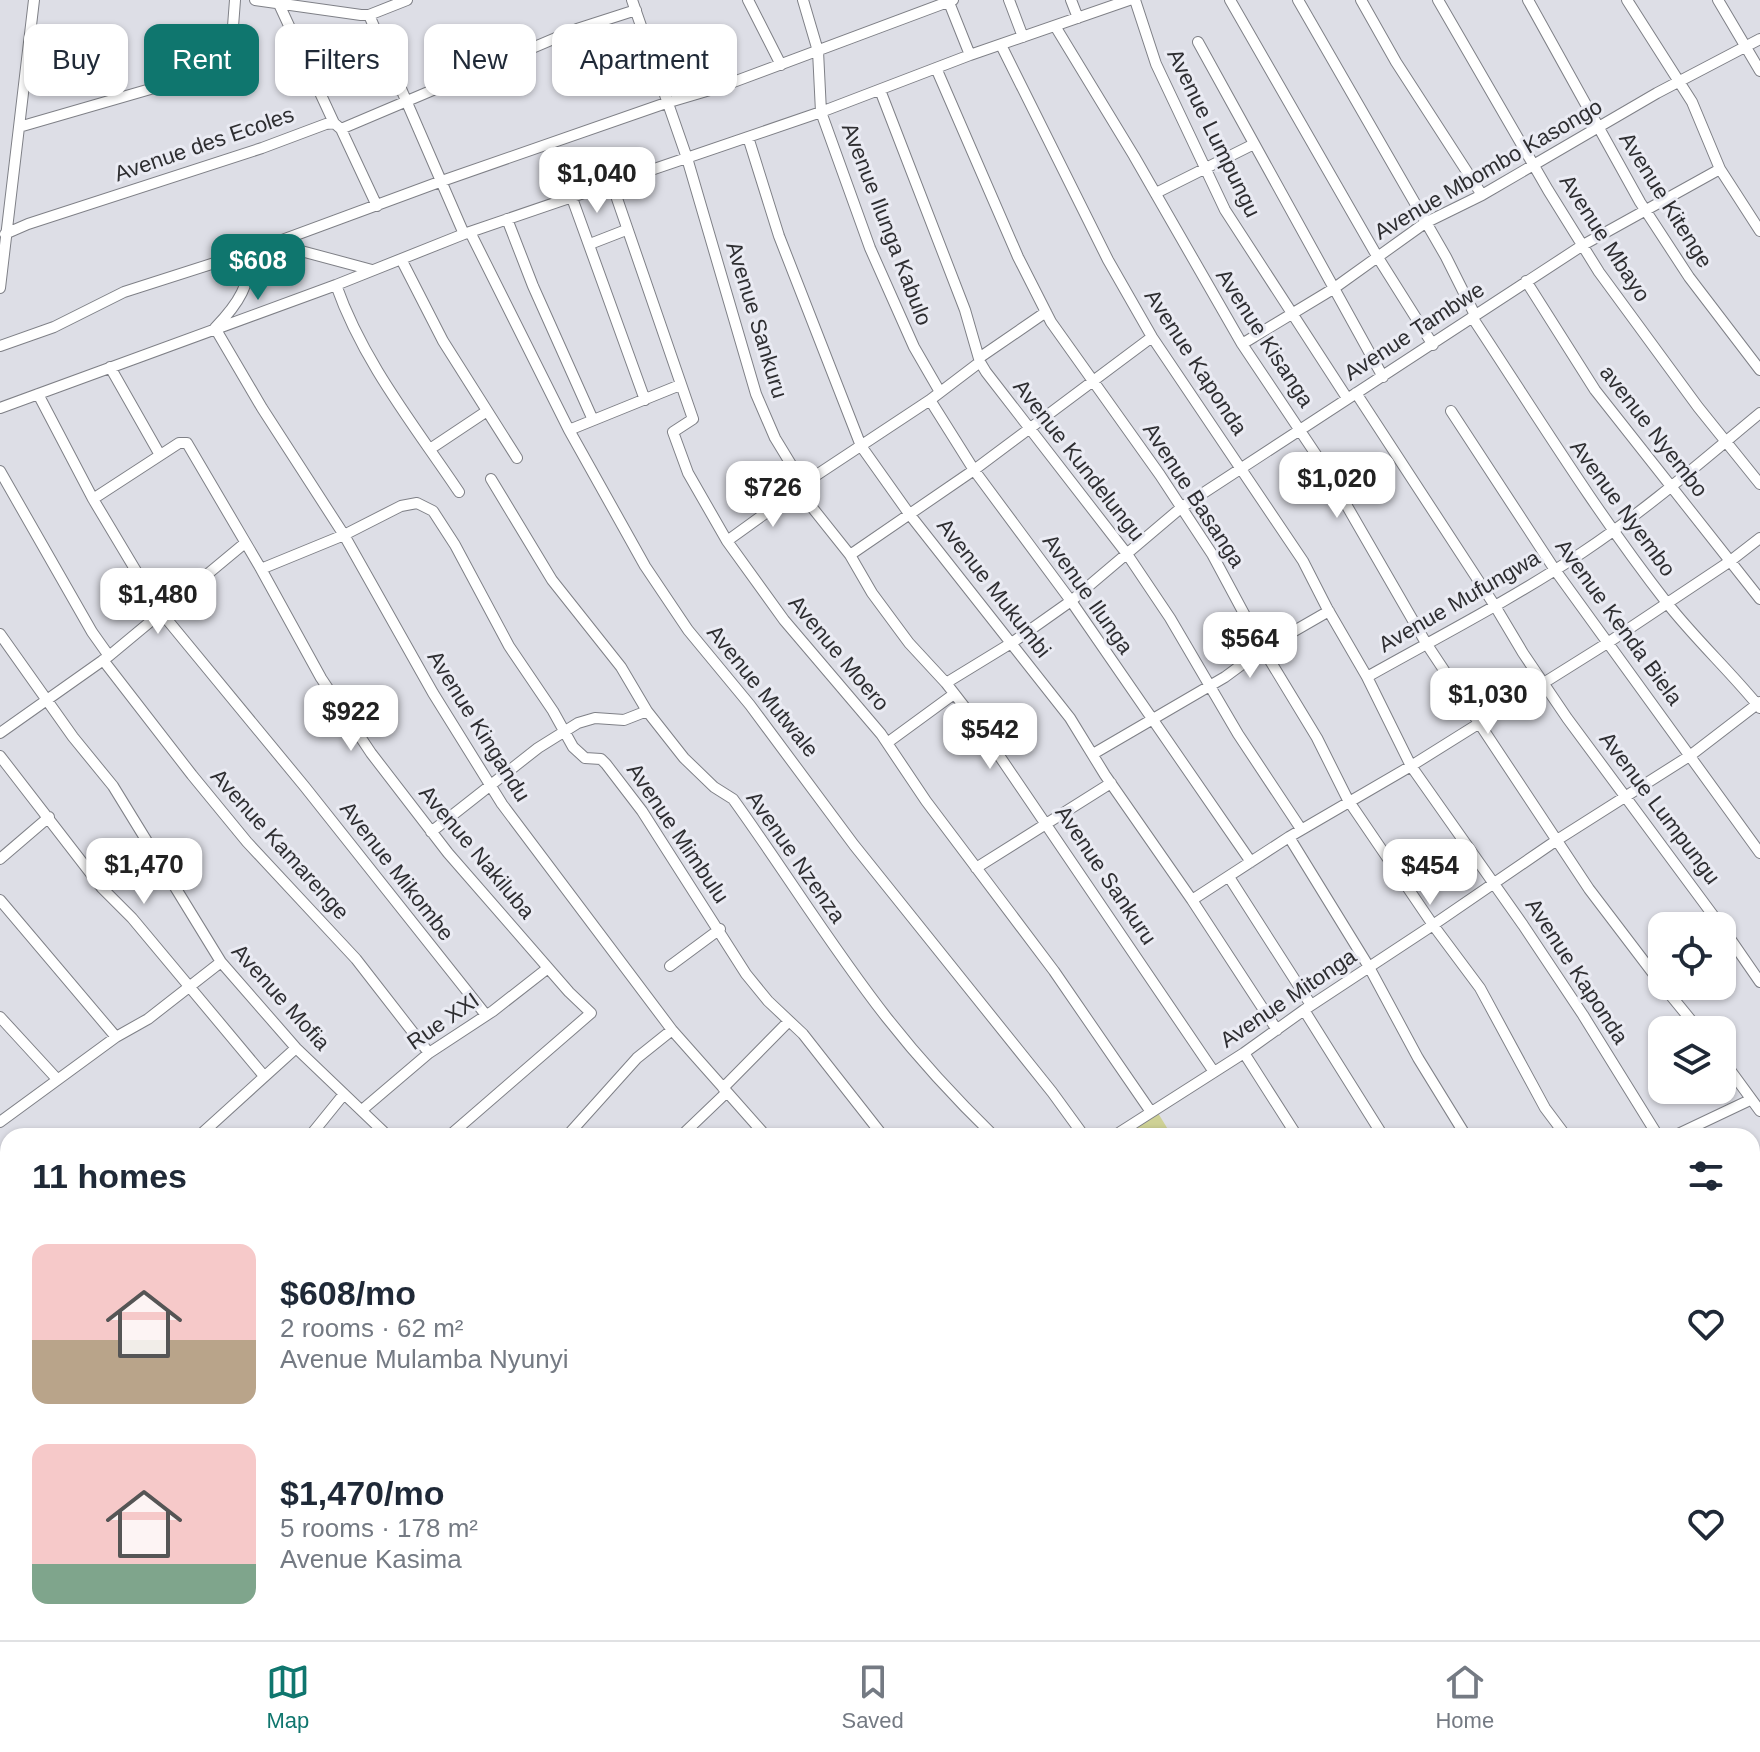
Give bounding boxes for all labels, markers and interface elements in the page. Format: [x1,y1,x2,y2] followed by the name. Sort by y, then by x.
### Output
[24,24,128,96] chip: Buy
[144,24,259,96] chip: Rent
[275,24,408,96] chip: Filters
[424,24,536,96] chip: New
[552,24,737,96] chip: Apartment
[1162,45,1266,221] street label: Avenue Lumpungu
[1370,93,1606,245] street label: Avenue Mbombo Kasongo
[111,102,297,186] street label: Avenue des Ecoles
[837,119,937,329] street label: Avenue Ilunga Kabulo
[1614,128,1718,272] street label: Avenue Kitenge
[532,147,662,215] pin: $1,040
[557,158,637,188] text: $1,040
[1555,170,1655,306] street label: Avenue Mbayo
[211,234,305,302] pin: $608
[721,239,793,401] street label: Avenue Sankuru
[229,245,287,275] text: $608
[1211,264,1319,412] street label: Avenue Kisanga
[1339,276,1489,386] street label: Avenue Tambwe
[1140,285,1253,440] street label: Avenue Kaponda
[1595,360,1713,502] street label: avenue Nyembo
[1008,374,1150,546] street label: Avenue Kundelungu
[1138,418,1250,573] street label: Avenue Basanga
[1565,435,1681,581] street label: Avenue Nyembo
[1272,452,1402,520] pin: $1,020
[726,461,820,529] pin: $726
[1297,463,1377,493] text: $1,020
[744,472,802,502] text: $726
[932,513,1056,663] street label: Avenue Mukumbi
[1038,529,1139,659] street label: Avenue Ilunga
[1550,534,1688,710] street label: Avenue Kenda Biela
[1374,544,1545,657] street label: Avenue Mufungwa
[93,568,223,636] pin: $1,480
[118,579,198,609] text: $1,480
[784,590,894,716] street label: Avenue Moero
[1203,612,1297,680] pin: $564
[702,620,824,762] street label: Avenue Mutwale
[1221,623,1279,653] text: $564
[422,646,536,806] street label: Avenue Kingandu
[1423,668,1553,736] pin: $1,030
[1448,679,1528,709] text: $1,030
[304,685,398,753] pin: $922
[322,696,380,726] text: $922
[943,703,1037,771] pin: $542
[961,714,1019,744] text: $542
[1595,727,1725,889] street label: Avenue Lumpungu
[622,758,734,908] street label: Avenue Mimbulu
[206,764,354,924] street label: Avenue Kamarenge
[414,780,540,924] street label: Avenue Nakiluba
[741,786,851,928] street label: Avenue Nzenza
[335,796,459,946] street label: Avenue Mikombe
[1050,801,1162,949] street label: Avenue Sankuru
[79,838,209,906] pin: $1,470
[1383,839,1477,907] pin: $454
[104,849,184,879] text: $1,470
[1401,850,1459,880] text: $454
[1521,894,1634,1049] street label: Avenue Kaponda
[1648,912,1736,1104] map controls
[1648,912,1736,1000] button: locate
[227,939,336,1056] street label: Avenue Mofia
[1215,943,1361,1053] street label: Avenue Mitonga
[402,987,484,1055] street label: Rue XXI
[1648,1016,1736,1104] button: layers
[1684,1154,1728,1198] icon: filters
[32,1157,187,1195] text: 11 homes
[280,1274,416,1312] text: $608/mo
[96,1276,192,1372] icon: home
[1684,1302,1728,1346] icon: heart
[280,1313,464,1343] text: 2 rooms · 62 m²
[280,1344,569,1374] text: Avenue Mulamba Nyunyi
[280,1474,444,1512] text: $1,470/mo
[96,1476,192,1572] icon: home
[1684,1502,1728,1546] icon: heart
[280,1513,478,1543] text: 5 rooms · 178 m²
[280,1544,462,1574] text: Avenue Kasima
[266,1660,310,1734] tab: Map
[841,1660,904,1734] tab: Saved
[1435,1660,1494,1734] tab: Home

